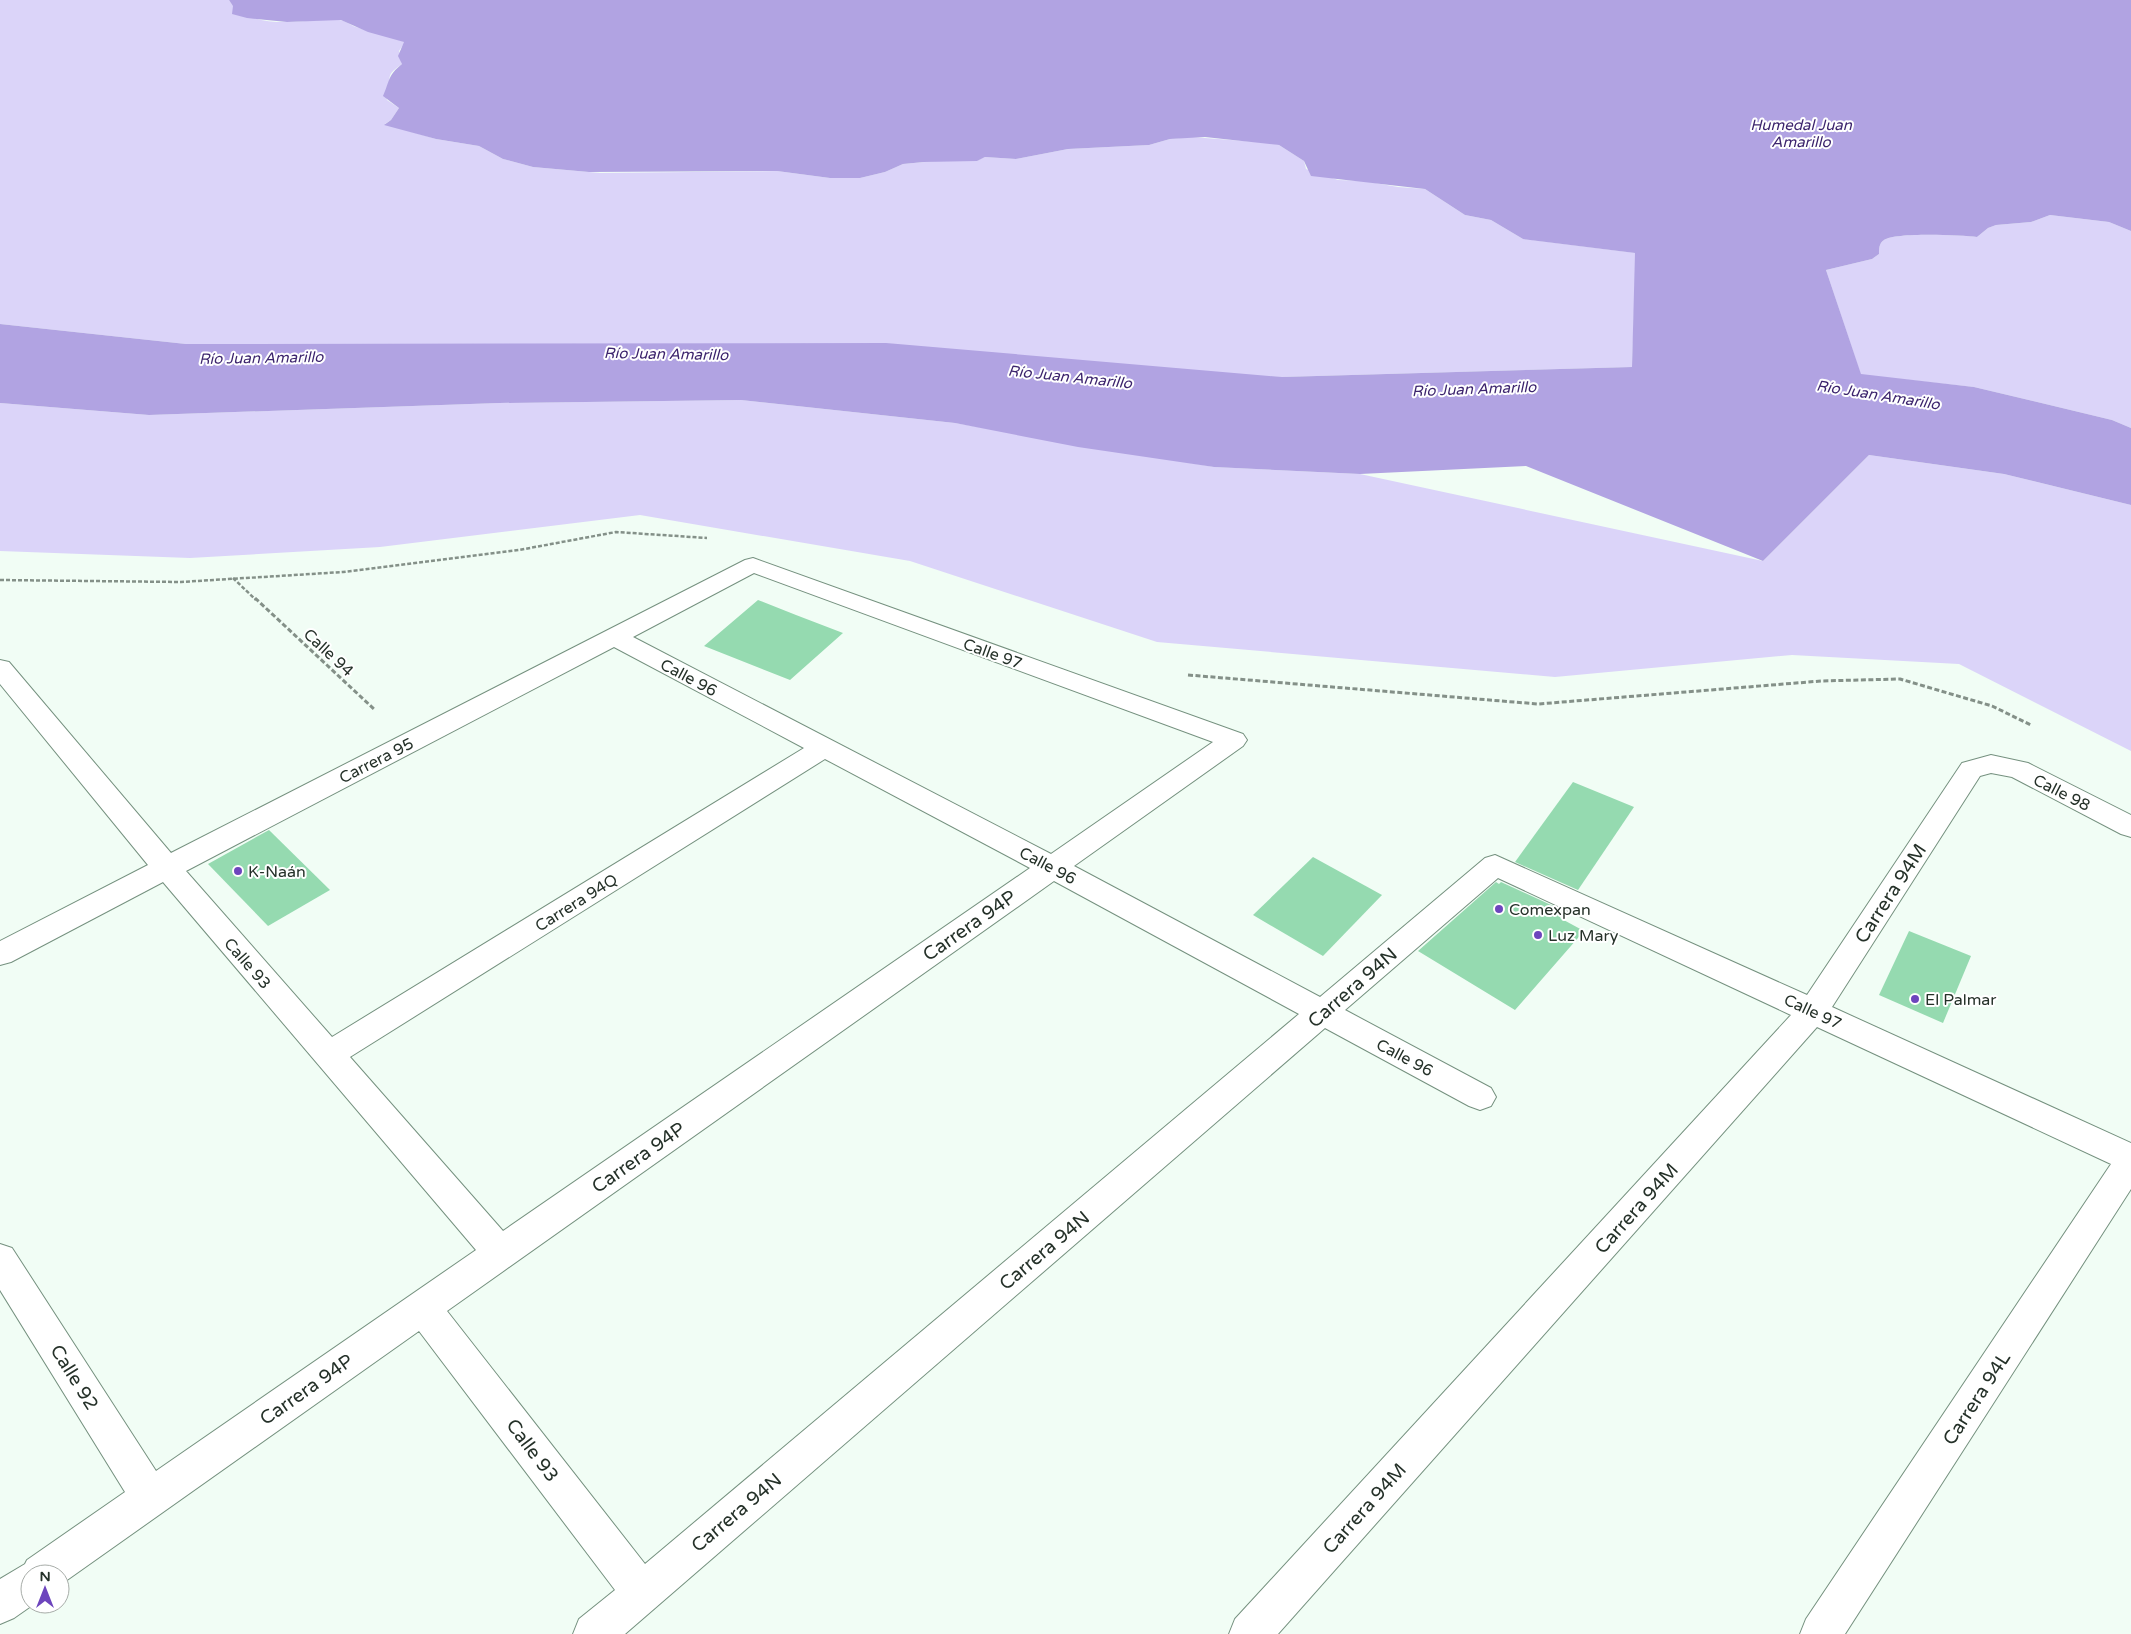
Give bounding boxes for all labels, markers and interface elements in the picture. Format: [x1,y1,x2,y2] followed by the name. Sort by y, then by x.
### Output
[1750,116,1853,151] water label: Humedal Juan Amarillo
[604,344,729,364] water label: Río Juan Amarillo
[199,348,324,368] water label: Río Juan Amarillo
[1007,362,1134,393] water label: Río Juan Amarillo
[1815,376,1942,414] water label: Río Juan Amarillo
[1412,378,1537,400] water label: Río Juan Amarillo
[299,624,358,681] street label: Calle 94
[960,634,1025,674] street label: Calle 97
[657,655,720,701] street label: Calle 96
[336,734,417,788] street label: Carrera 95
[2030,770,2093,816] street label: Calle 98
[1851,840,1931,947] street label: Carrera 94M
[1016,843,1079,889] street label: Calle 96
[248,862,306,882] place label: K-Naán
[232,865,244,877] marker: K-Naán
[532,870,622,936] street label: Carrera 94Q
[919,886,1020,966] street label: Carrera 94P
[1509,900,1591,920] place label: Comexpan
[1493,903,1505,915] marker: Comexpan
[1548,926,1619,946] place label: Luz Mary
[1532,929,1544,941] marker: Luz Mary
[220,934,275,993] street label: Calle 93
[1304,943,1402,1032] street label: Carrera 94N
[1781,990,1845,1034] street label: Calle 97
[1925,990,1997,1010] place label: El Palmar
[1909,993,1921,1005] marker: El Palmar
[1373,1035,1436,1081] street label: Calle 96
[588,1118,689,1198] street label: Carrera 94P
[1590,1159,1683,1258] street label: Carrera 94M
[995,1207,1094,1295] street label: Carrera 94N
[46,1341,103,1414] street label: Calle 92
[1939,1348,2015,1449] street label: Carrera 94L
[256,1350,357,1430] street label: Carrera 94P
[501,1415,563,1486] street label: Calle 93
[1318,1459,1411,1558] street label: Carrera 94M
[687,1469,786,1557] street label: Carrera 94N
[20,1564,70,1614] north arrow
[39,1568,51,1585] text: N

